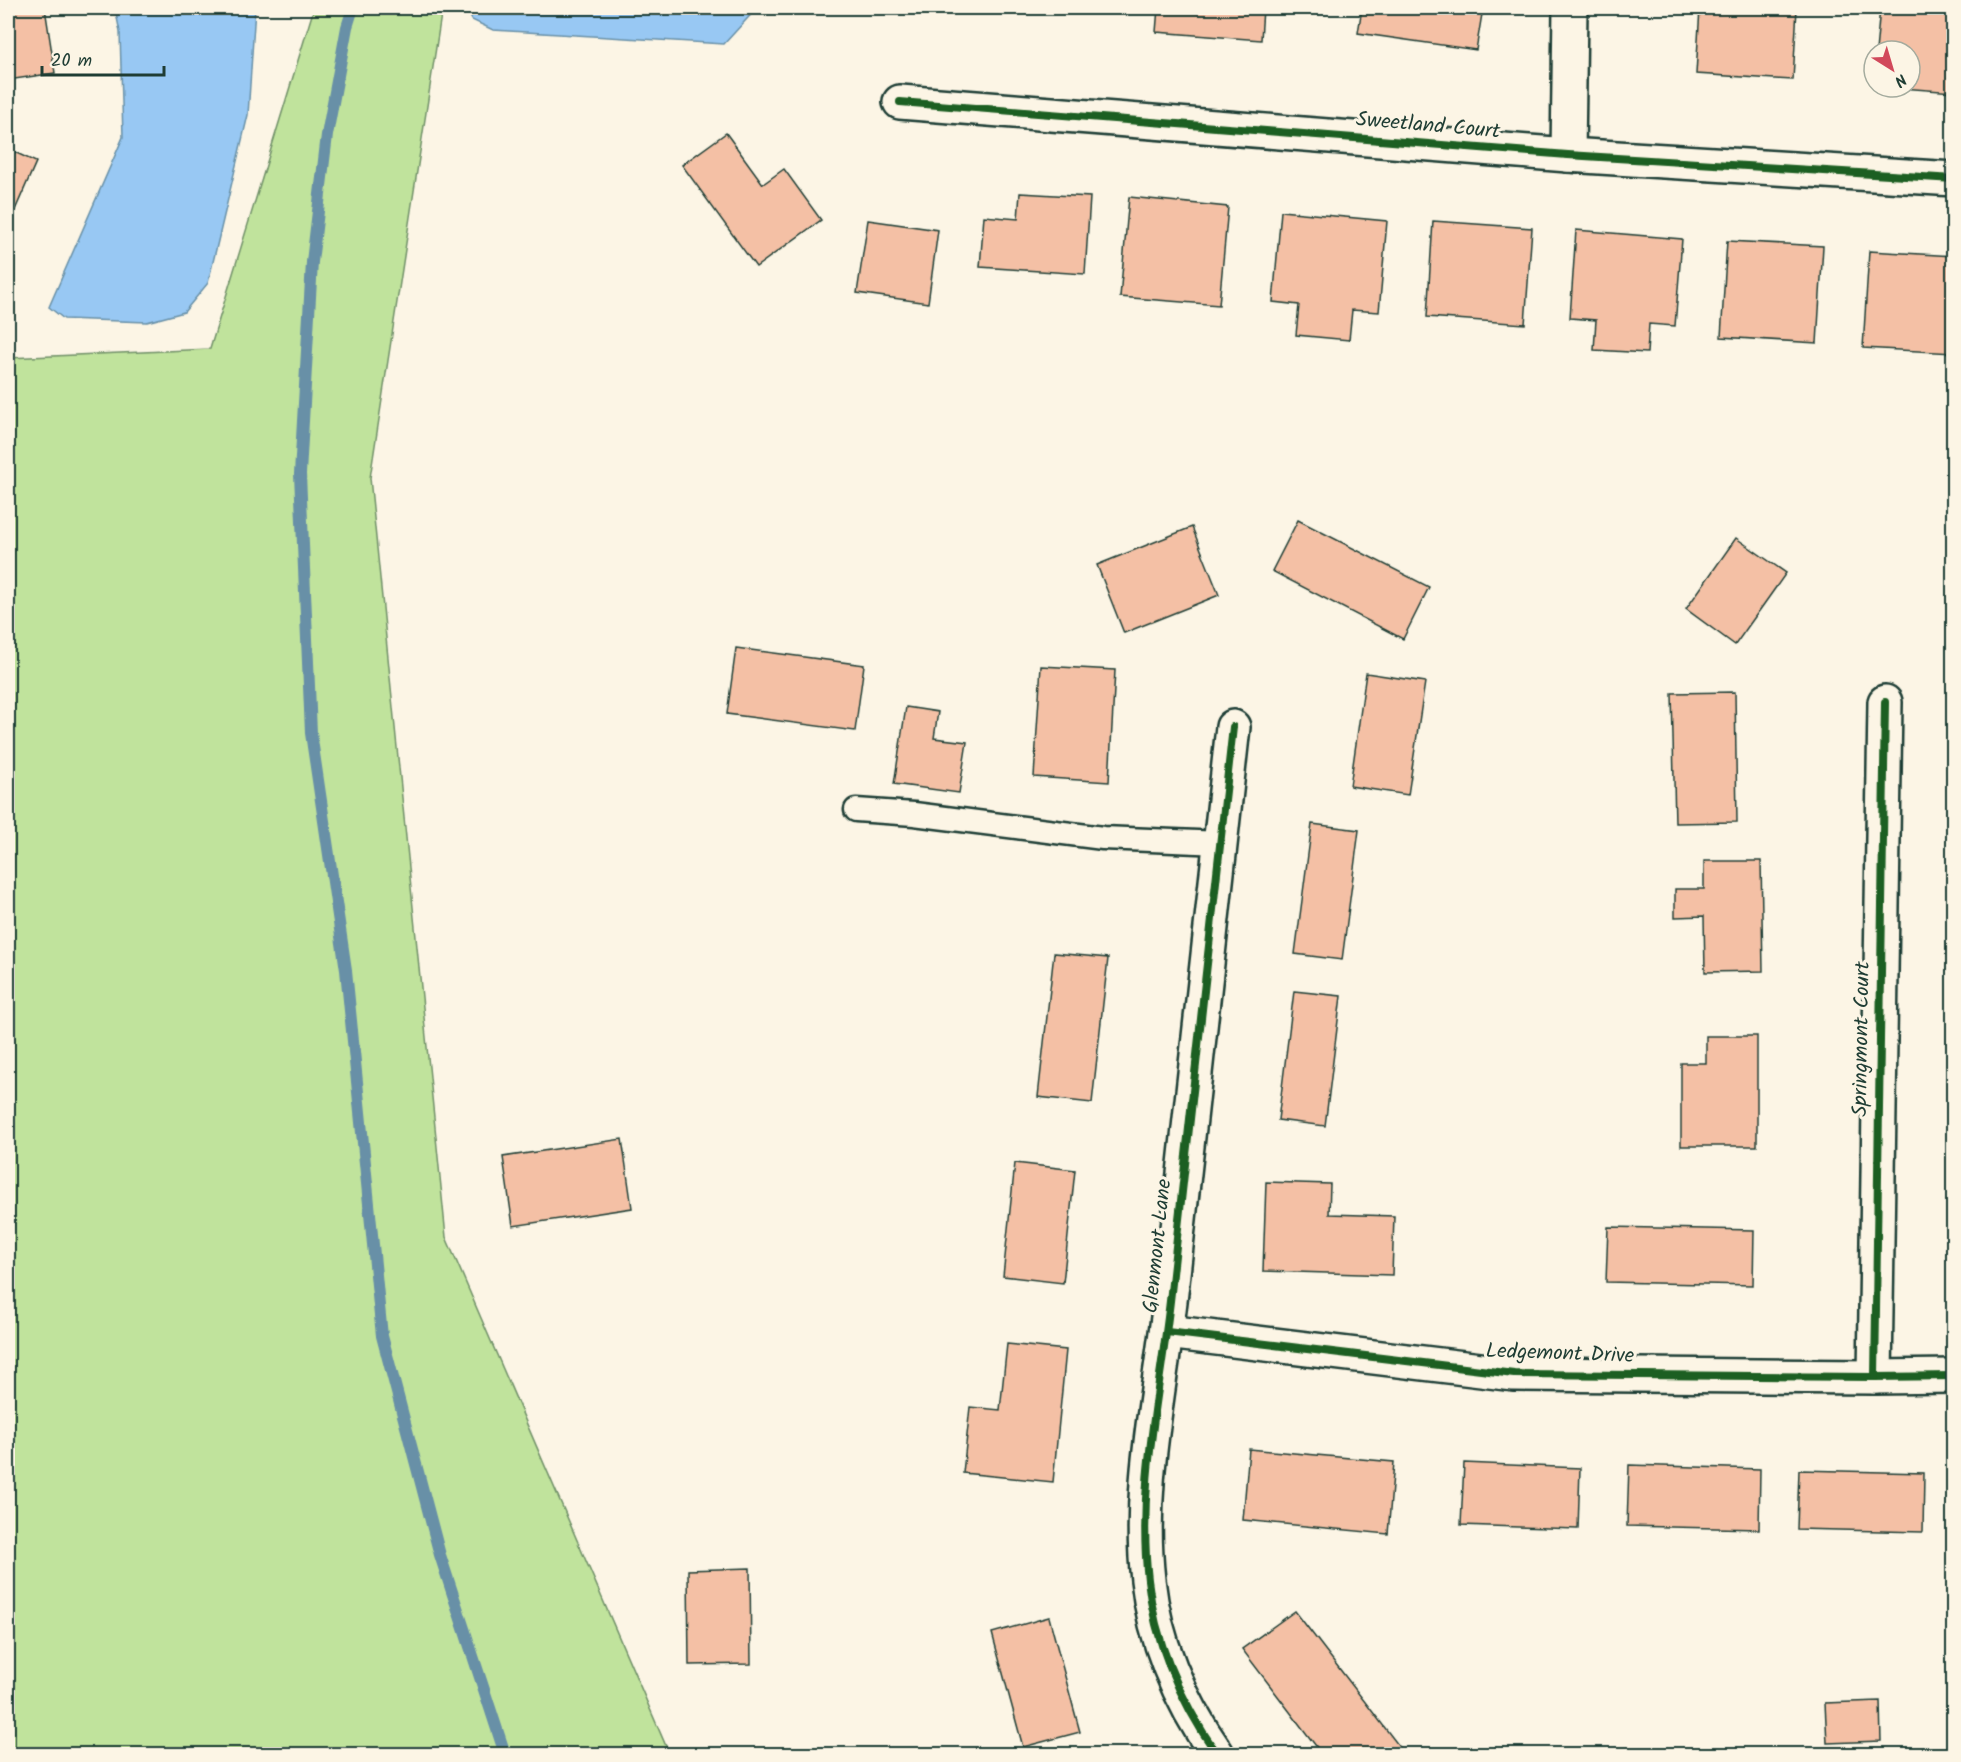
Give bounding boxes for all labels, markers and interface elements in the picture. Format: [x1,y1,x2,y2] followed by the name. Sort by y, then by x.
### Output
[42,39,164,77] scale bar
[1862,39,1922,99] north arrow
[51,47,92,76] text: 20 m
[1889,67,1912,93] text: N
[1355,103,1502,149] street label: Sweetland Court
[1844,960,1880,1117] street label: Springmont Court
[1135,1177,1181,1315] street label: Glenmont Lane
[1485,1335,1635,1373] street label: Ledgemont Drive

